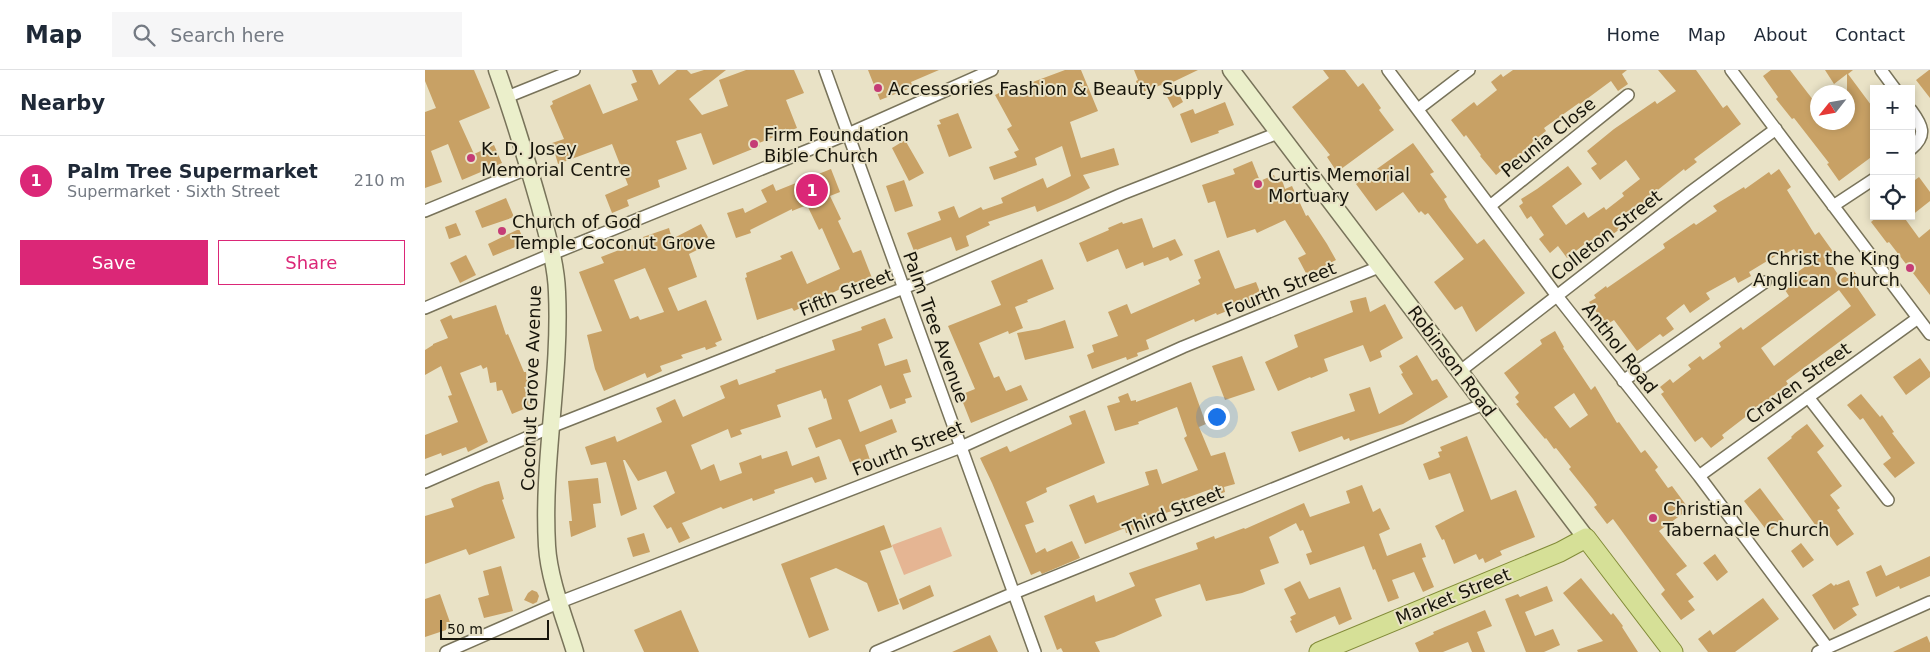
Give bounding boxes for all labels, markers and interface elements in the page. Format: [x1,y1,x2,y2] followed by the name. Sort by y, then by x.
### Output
[112,12,462,57] search box
[25,21,82,49] text: Map
[130,21,158,49] icon: search
[170,24,284,46] text: Search here
[1607,24,1660,45] text: Home
[1688,24,1726,45] text: Map
[1754,24,1807,45] text: About
[1835,24,1905,45] text: Contact
[888,78,1224,99] place label: Accessories Fashion & Beauty Supply
[872,82,884,94] marker: Accessories Fashion & Beauty Supply
[1810,85,1855,130] north arrow
[1870,85,1915,220] map controls
[1870,85,1915,130] button: +
[20,91,105,115] text: Nearby
[1497,93,1599,181] street label: Peunia Close
[764,124,909,166] place label: Firm Foundation Bible Church
[1870,130,1915,175] button: −
[481,138,631,180] place label: K. D. Josey Memorial Centre
[748,138,760,150] marker: Firm Foundation Bible Church
[465,152,477,164] marker: K. D. Josey Memorial Centre
[67,160,318,182] text: Palm Tree Supermarket
[1268,164,1410,206] place label: Curtis Memorial Mortuary
[30,171,42,190] text: 1
[354,171,405,190] text: 210 m
[796,171,828,209] pin: 1
[1870,175,1915,220] button: locate
[1252,178,1264,190] marker: Curtis Memorial Mortuary
[67,182,280,201] text: Supermarket · Sixth Street
[1547,185,1665,285] street label: Colleton Street
[511,211,716,253] place label: Church of God Temple Coconut Grove
[496,225,508,237] marker: Church of God Temple Coconut Grove
[20,240,208,285] button: Save
[218,240,405,285] button: Share
[899,248,973,406] street label: Palm Tree Avenue
[1753,248,1900,290] place label: Christ the King Anglican Church
[1221,257,1339,321] street label: Fourth Street
[1904,262,1916,274] marker: Christ the King Anglican Church
[796,264,896,320] street label: Fifth Street
[517,285,545,491] street label: Coconut Grove Avenue
[1578,299,1662,397] street label: Anthol Road
[1404,301,1500,421] street label: Robinson Road
[1741,338,1855,428] street label: Craven Street
[1204,404,1230,430] your location
[849,416,967,480] street label: Fourth Street
[1119,481,1226,541] street label: Third Street
[1662,498,1829,540] place label: Christian Tabernacle Church
[1647,512,1659,524] marker: Christian Tabernacle Church
[1392,563,1514,629] street label: Market Street
[440,617,549,640] scale bar
[447,621,483,637] text: 50 m

